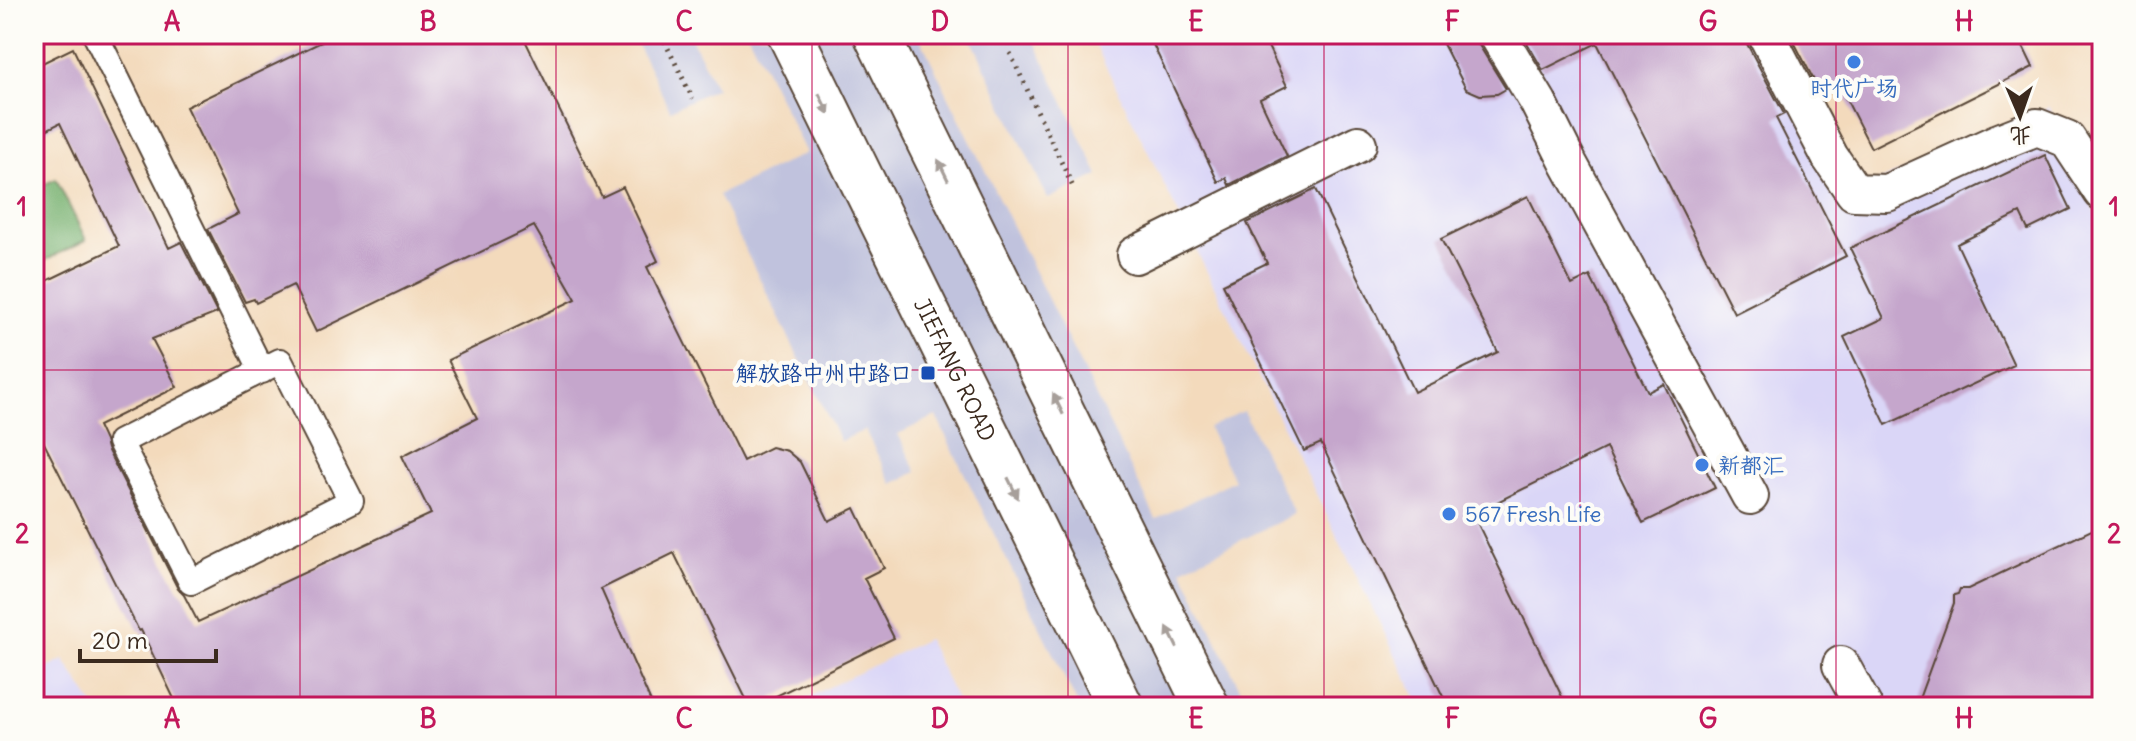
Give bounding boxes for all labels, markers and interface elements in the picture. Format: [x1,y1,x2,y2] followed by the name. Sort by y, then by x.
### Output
[164,5,181,38] text: A
[419,5,437,38] text: B
[675,5,693,38] text: C
[931,5,949,38] text: D
[1188,5,1204,38] text: E
[1445,5,1460,38] text: F
[1699,5,1718,38] text: G
[1955,5,1973,38] text: H
[1845,53,1863,71] marker: 时代广场
[1810,74,1898,102] place label: 时代广场
[1980,76,2060,156] north arrow
[817,92,831,116] one-way arrow
[2009,122,2032,150] text: 北
[936,159,950,182] one-way arrow
[17,190,27,223] text: 1
[2109,190,2119,223] text: 1
[908,293,1002,446] street label: JIEFANG ROAD
[736,359,912,387] place label: 解放路中州中路口
[919,364,937,382] marker: 解放路中州中路口
[1051,392,1065,415] one-way arrow
[1718,451,1784,479] place label: 新都汇
[1693,456,1711,474] marker: 新都汇
[1007,477,1020,500] one-way arrow
[1465,500,1601,528] place label: 567 Fresh Life
[1440,505,1458,523] marker: 567 Fresh Life
[15,517,29,550] text: 2
[2107,517,2121,550] text: 2
[80,613,216,663] scale bar
[92,625,148,655] text: 20 m
[1166,625,1179,648] one-way arrow
[164,702,181,735] text: A
[419,702,437,735] text: B
[675,702,693,735] text: C
[931,702,949,735] text: D
[1188,702,1204,735] text: E
[1445,702,1460,735] text: F
[1699,702,1718,735] text: G
[1955,702,1973,735] text: H

